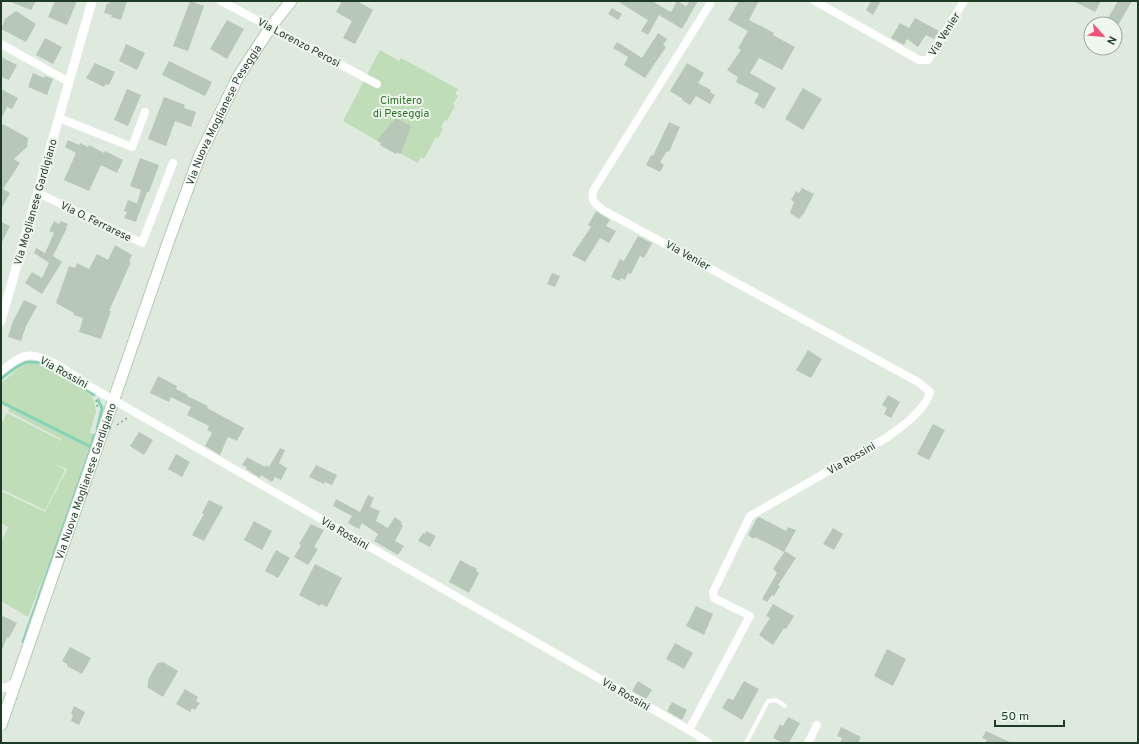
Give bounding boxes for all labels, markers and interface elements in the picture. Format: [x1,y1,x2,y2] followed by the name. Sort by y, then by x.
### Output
[926,9,964,59] street label: Via Venier
[255,15,342,71] street label: Via Lorenzo Perosi
[1083,16,1123,56] north arrow
[1103,33,1119,47] text: N
[183,42,265,188] street label: Via Nuova Moglianese Peseggia
[373,94,429,121] park label: Cimitero di Peseggia
[11,137,61,267] street label: Via Moglianese Gardigiano
[58,199,133,245] street label: Via O. Ferrarese
[663,238,713,274] street label: Via Venier
[37,354,90,392] street label: Via Rossini
[53,401,120,562] street label: Via Nuova Moglianese Gardigiano
[825,439,878,478] street label: Via Rossini
[318,514,371,553] street label: Via Rossini
[599,675,652,714] street label: Via Rossini
[995,702,1064,728] scale bar
[1001,709,1029,725] text: 50 m

